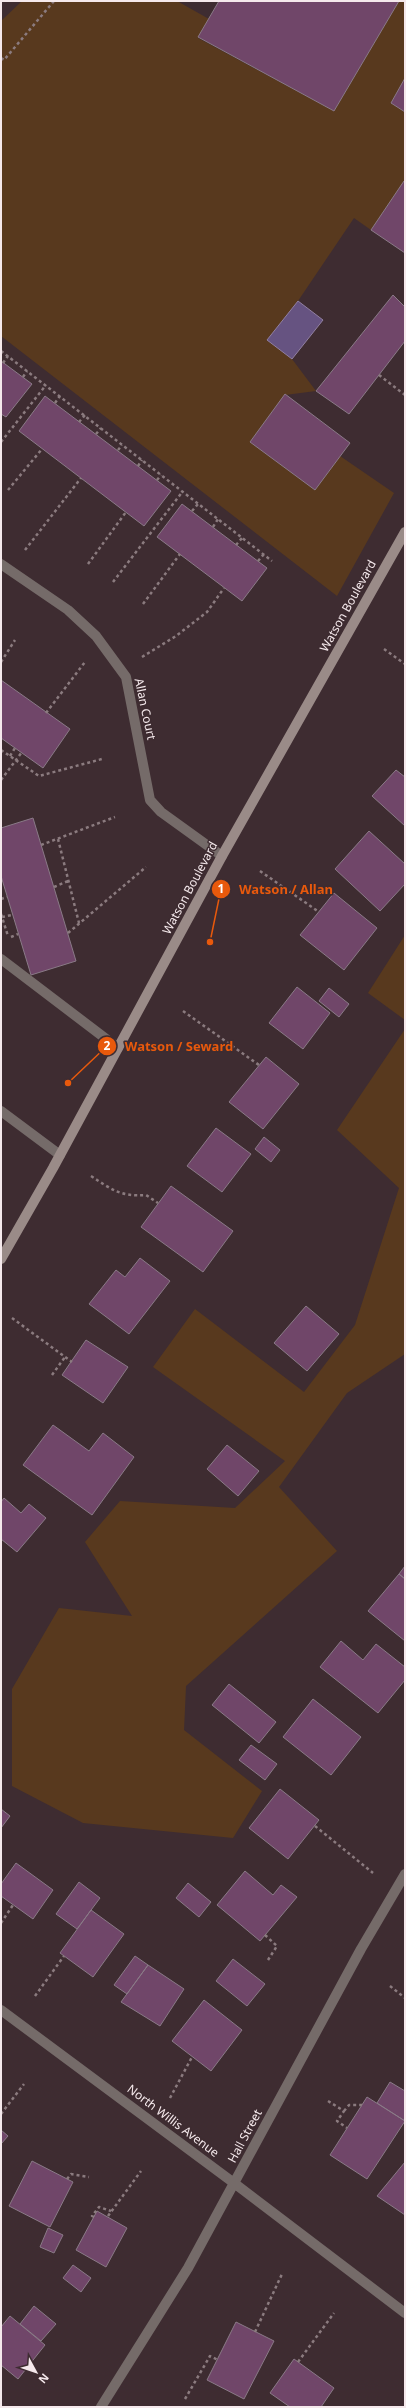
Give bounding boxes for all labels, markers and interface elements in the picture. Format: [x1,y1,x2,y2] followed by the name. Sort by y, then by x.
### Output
[315,557,380,655] street label: Watson Boulevard
[131,676,160,742] street label: Allan Court
[158,838,221,937] street label: Watson Boulevard
[211,876,341,901] callout: Watson / Allan
[218,880,224,897] text: 1
[239,880,333,898] text: Watson / Allan
[97,1034,241,1059] callout: Watson / Seward
[104,1037,111,1054] text: 2
[125,1037,233,1055] text: Watson / Seward
[124,2080,223,2161] street label: North Willis Avenue
[223,2105,266,2166] street label: Hall Street
[16,2352,56,2392] north arrow
[35,2370,53,2387] text: N

